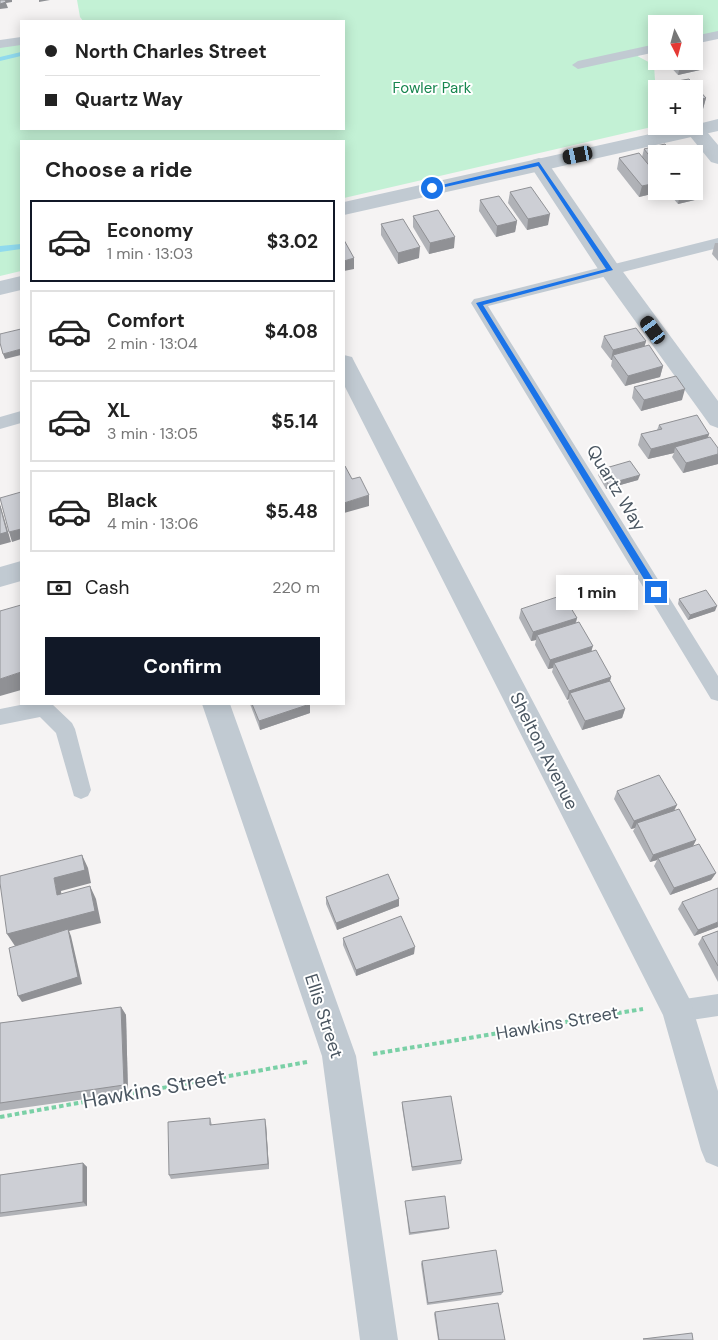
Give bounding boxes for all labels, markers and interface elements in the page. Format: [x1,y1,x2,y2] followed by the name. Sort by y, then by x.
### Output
[648,15,702,70] north arrow
[648,15,703,200] map controls
[75,39,267,64] text: North Charles Street
[393,78,472,98] park label: Fowler Park
[648,80,703,135] button: +
[75,87,183,112] text: Quartz Way
[561,145,594,165] car
[648,145,703,200] button: −
[45,155,193,184] text: Choose a ride
[421,177,443,199] route start
[107,218,194,243] text: Economy
[47,219,92,264] icon: car
[267,229,318,254] text: $3.02
[107,243,193,264] text: 1 min · 13:03
[107,308,185,333] text: Comfort
[47,309,92,354] icon: car
[638,313,667,347] car
[265,319,318,344] text: $4.08
[107,333,198,354] text: 2 min · 13:04
[107,398,130,423] text: XL
[47,399,92,444] icon: car
[271,409,318,434] text: $5.14
[107,423,198,444] text: 3 min · 13:05
[581,440,651,536] street label: Quartz Way
[107,488,158,513] text: Black
[47,489,92,534] icon: car
[266,499,318,524] text: $5.48
[107,513,199,534] text: 4 min · 13:06
[45,574,73,602] icon: cash
[556,574,638,610] callout: 1 min
[85,575,129,600] text: Cash
[272,577,320,598] text: 220 m
[645,581,667,603] route end
[578,582,616,603] text: 1 min
[45,637,320,695] button: Confirm
[504,688,584,814] street label: Shelton Avenue
[299,971,349,1061] street label: Ellis Street
[494,1000,620,1046] street label: Hawkins Street
[80,1063,228,1115] street label: Hawkins Street

